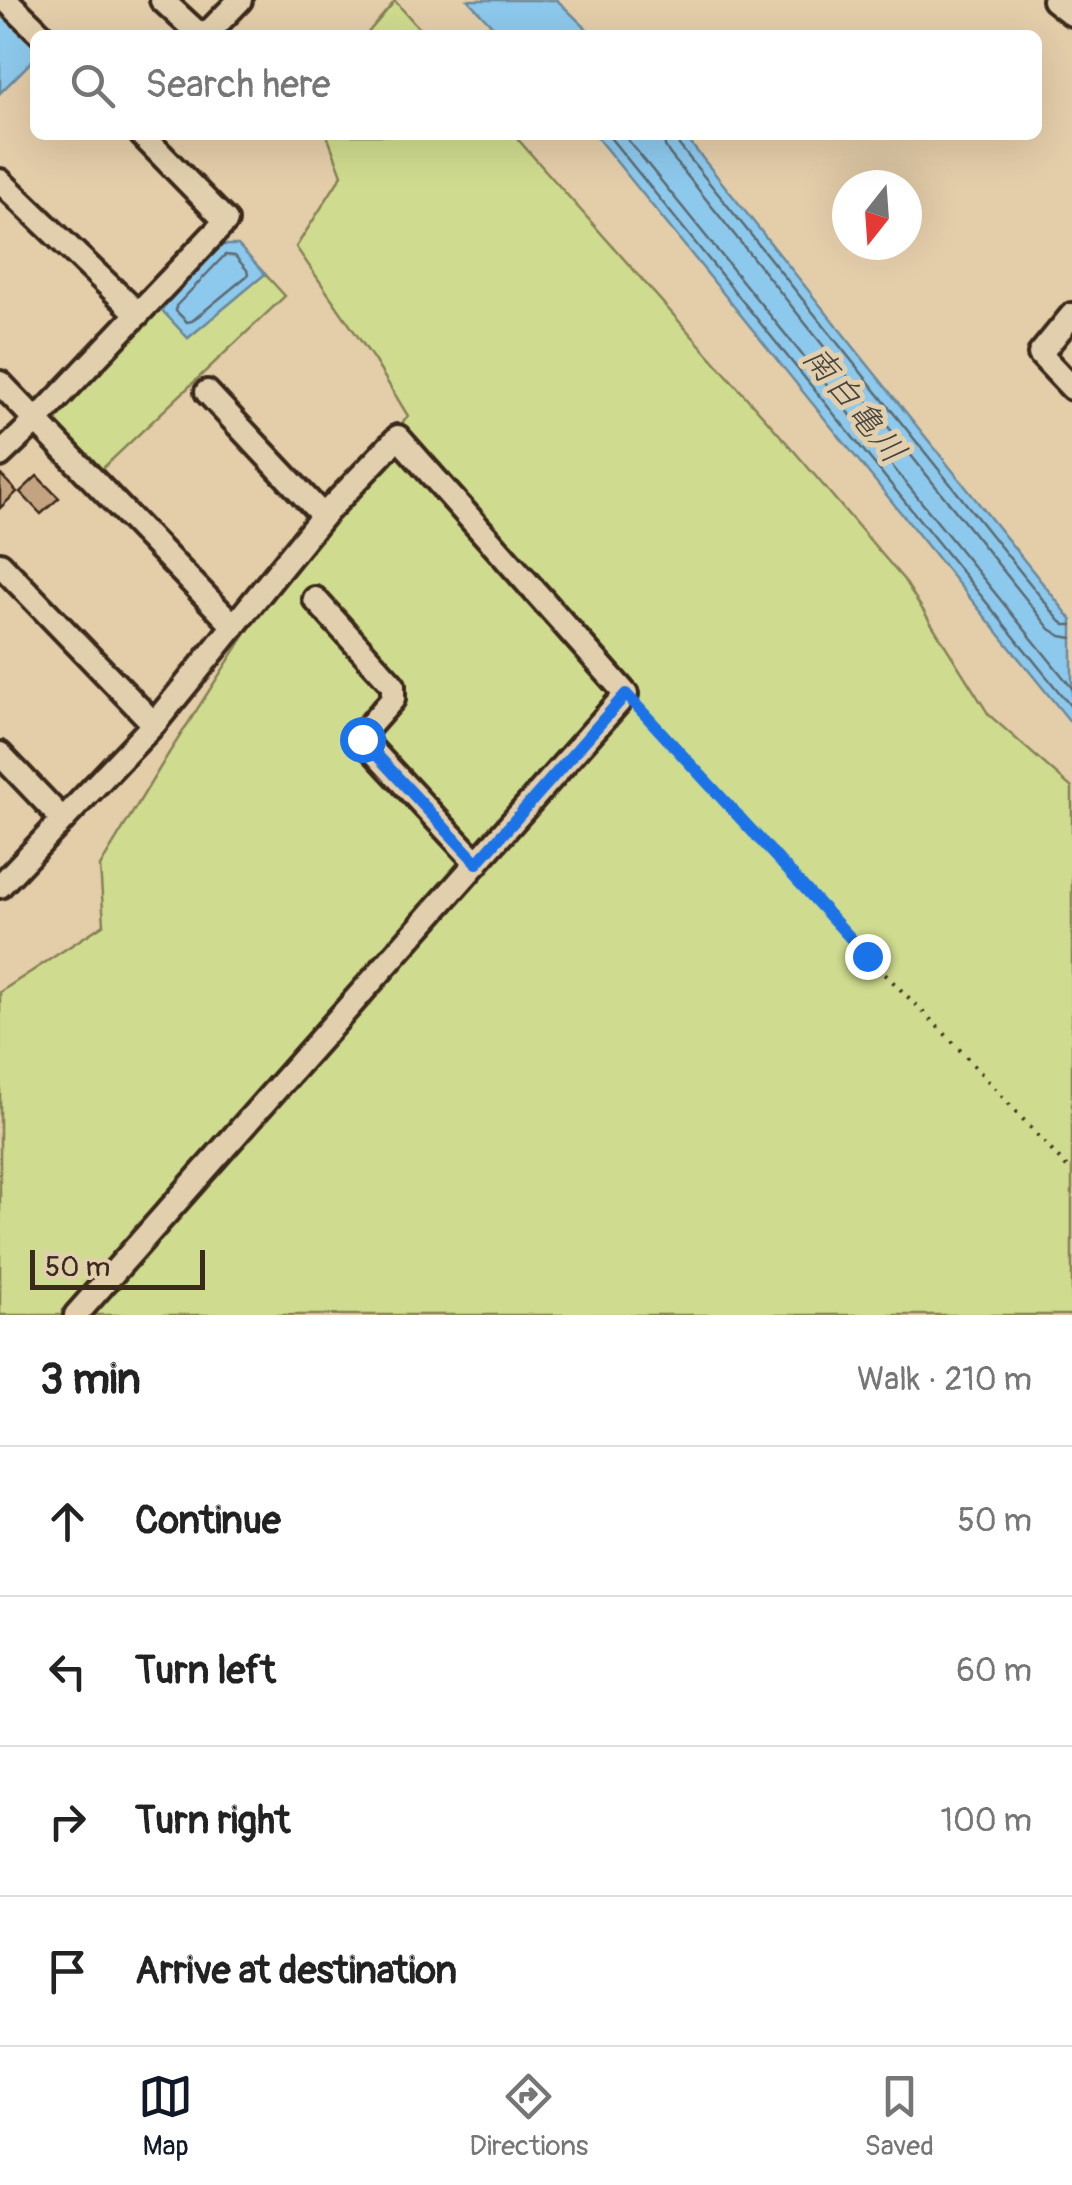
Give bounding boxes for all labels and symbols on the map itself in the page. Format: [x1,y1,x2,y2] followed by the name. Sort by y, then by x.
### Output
[832,170,922,260] north arrow
[793,336,915,473] water label: 南白亀川
[340,717,386,763] route start
[845,934,891,980] route end
[30,1245,205,1290] scale bar

